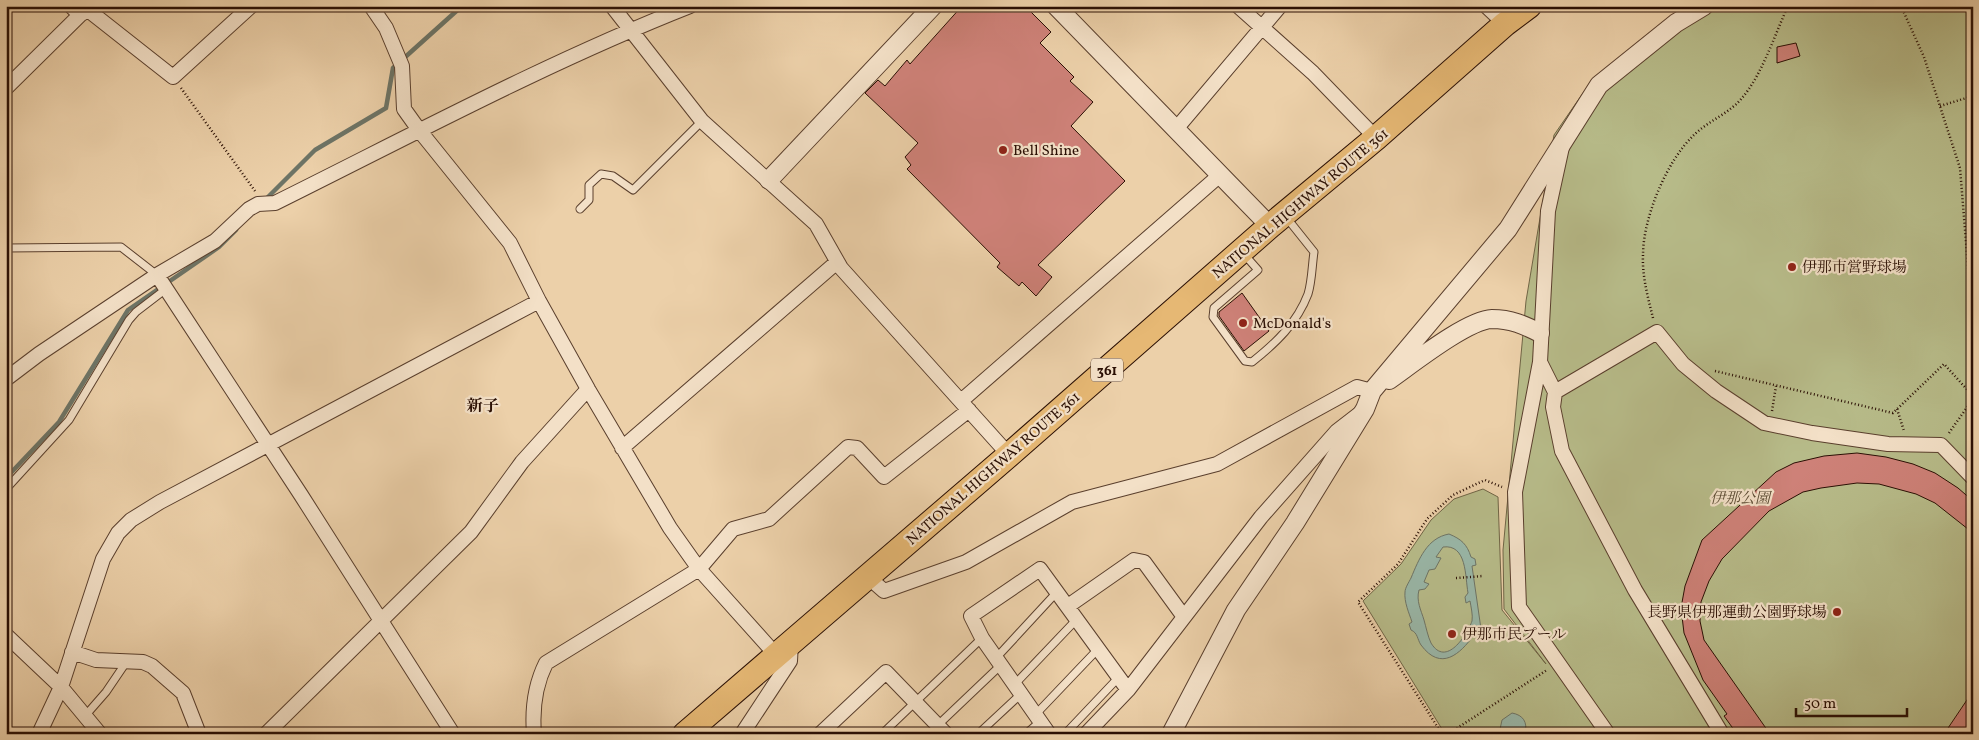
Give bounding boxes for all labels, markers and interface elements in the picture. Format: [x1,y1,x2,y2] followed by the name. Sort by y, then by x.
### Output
[1208,124,1394,284] street label: NATIONAL HIGHWAY ROUTE 361
[1013,141,1079,162] place label: Bell Shine
[997,144,1009,156] marker: Bell Shine
[1802,258,1907,279] place label: 伊那市営野球場
[1786,261,1798,273] marker: 伊那市営野球場
[1253,314,1331,335] place label: McDonald's
[1237,317,1249,329] marker: McDonald's
[1091,358,1123,382] road number: 361
[902,388,1086,551] street label: NATIONAL HIGHWAY ROUTE 361
[466,396,499,418] district label: 新子
[1710,489,1773,510] park label: 伊那公園
[1647,603,1827,624] place label: 長野県伊那運動公園野球場
[1831,606,1843,618] marker: 長野県伊那運動公園野球場
[1462,625,1566,646] place label: 伊那市民プール
[1446,628,1458,640] marker: 伊那市民プール
[1796,685,1908,717] scale bar
[1804,694,1836,715] text: 50 m

